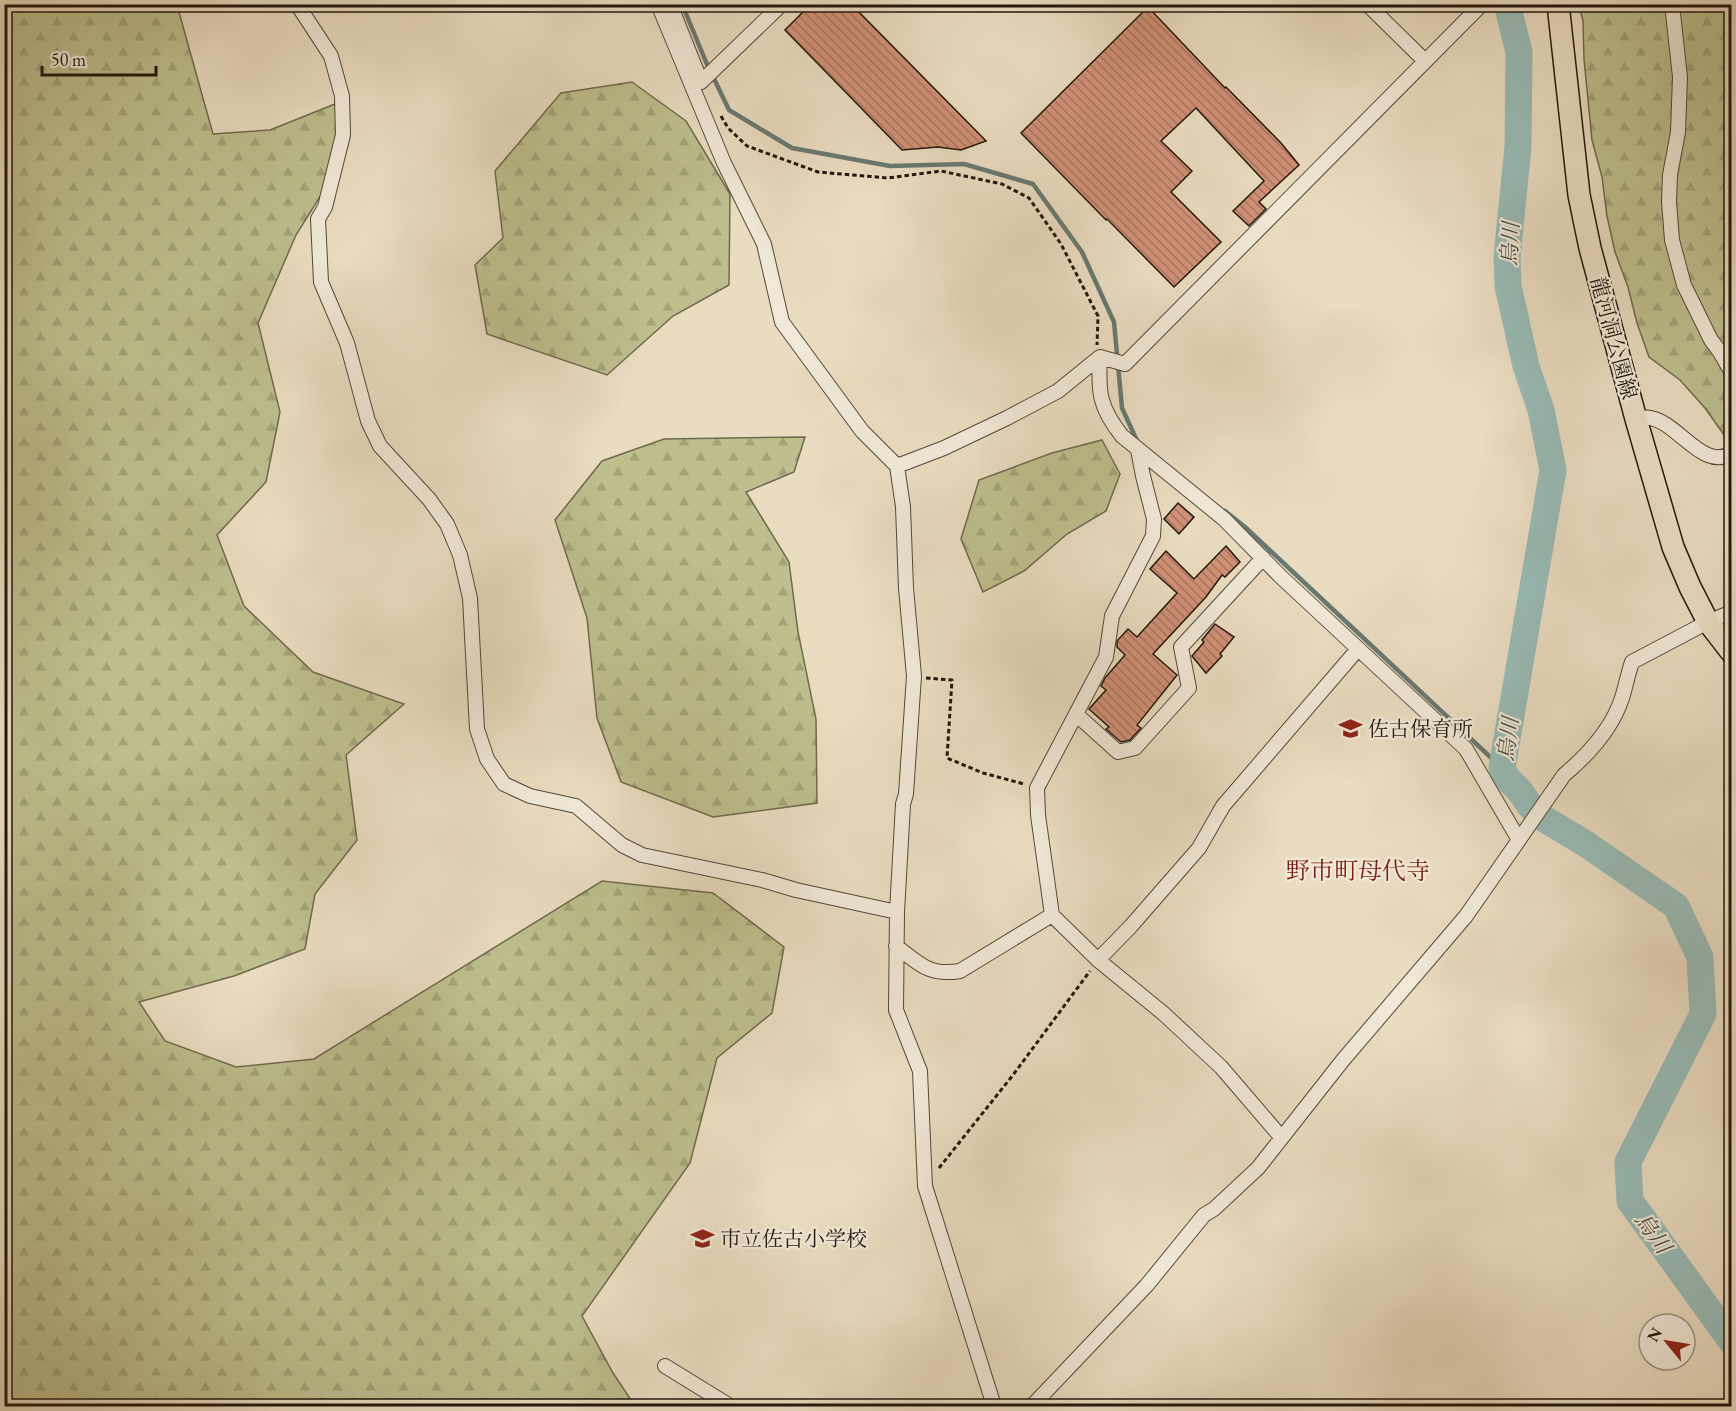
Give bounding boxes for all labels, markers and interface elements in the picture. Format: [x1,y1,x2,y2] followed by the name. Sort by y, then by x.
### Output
[42,39,156,77] scale bar
[51,48,86,71] text: 50 m
[1494,219,1526,267] water label: 烏川
[1585,274,1643,402] street label: 龍河洞公園線
[1491,713,1525,763] water label: 烏川
[1337,715,1363,741] school or university icon: 佐古保育所
[1368,715,1473,742] place label: 佐古保育所
[1286,855,1430,886] district label: 野市町母代寺
[1628,1207,1679,1261] water label: 烏川
[689,1225,715,1251] school or university icon: 市立佐古小学校
[720,1225,867,1252] place label: 市立佐古小学校
[1637,1312,1697,1372] north arrow
[1642,1324,1667,1346] text: N

